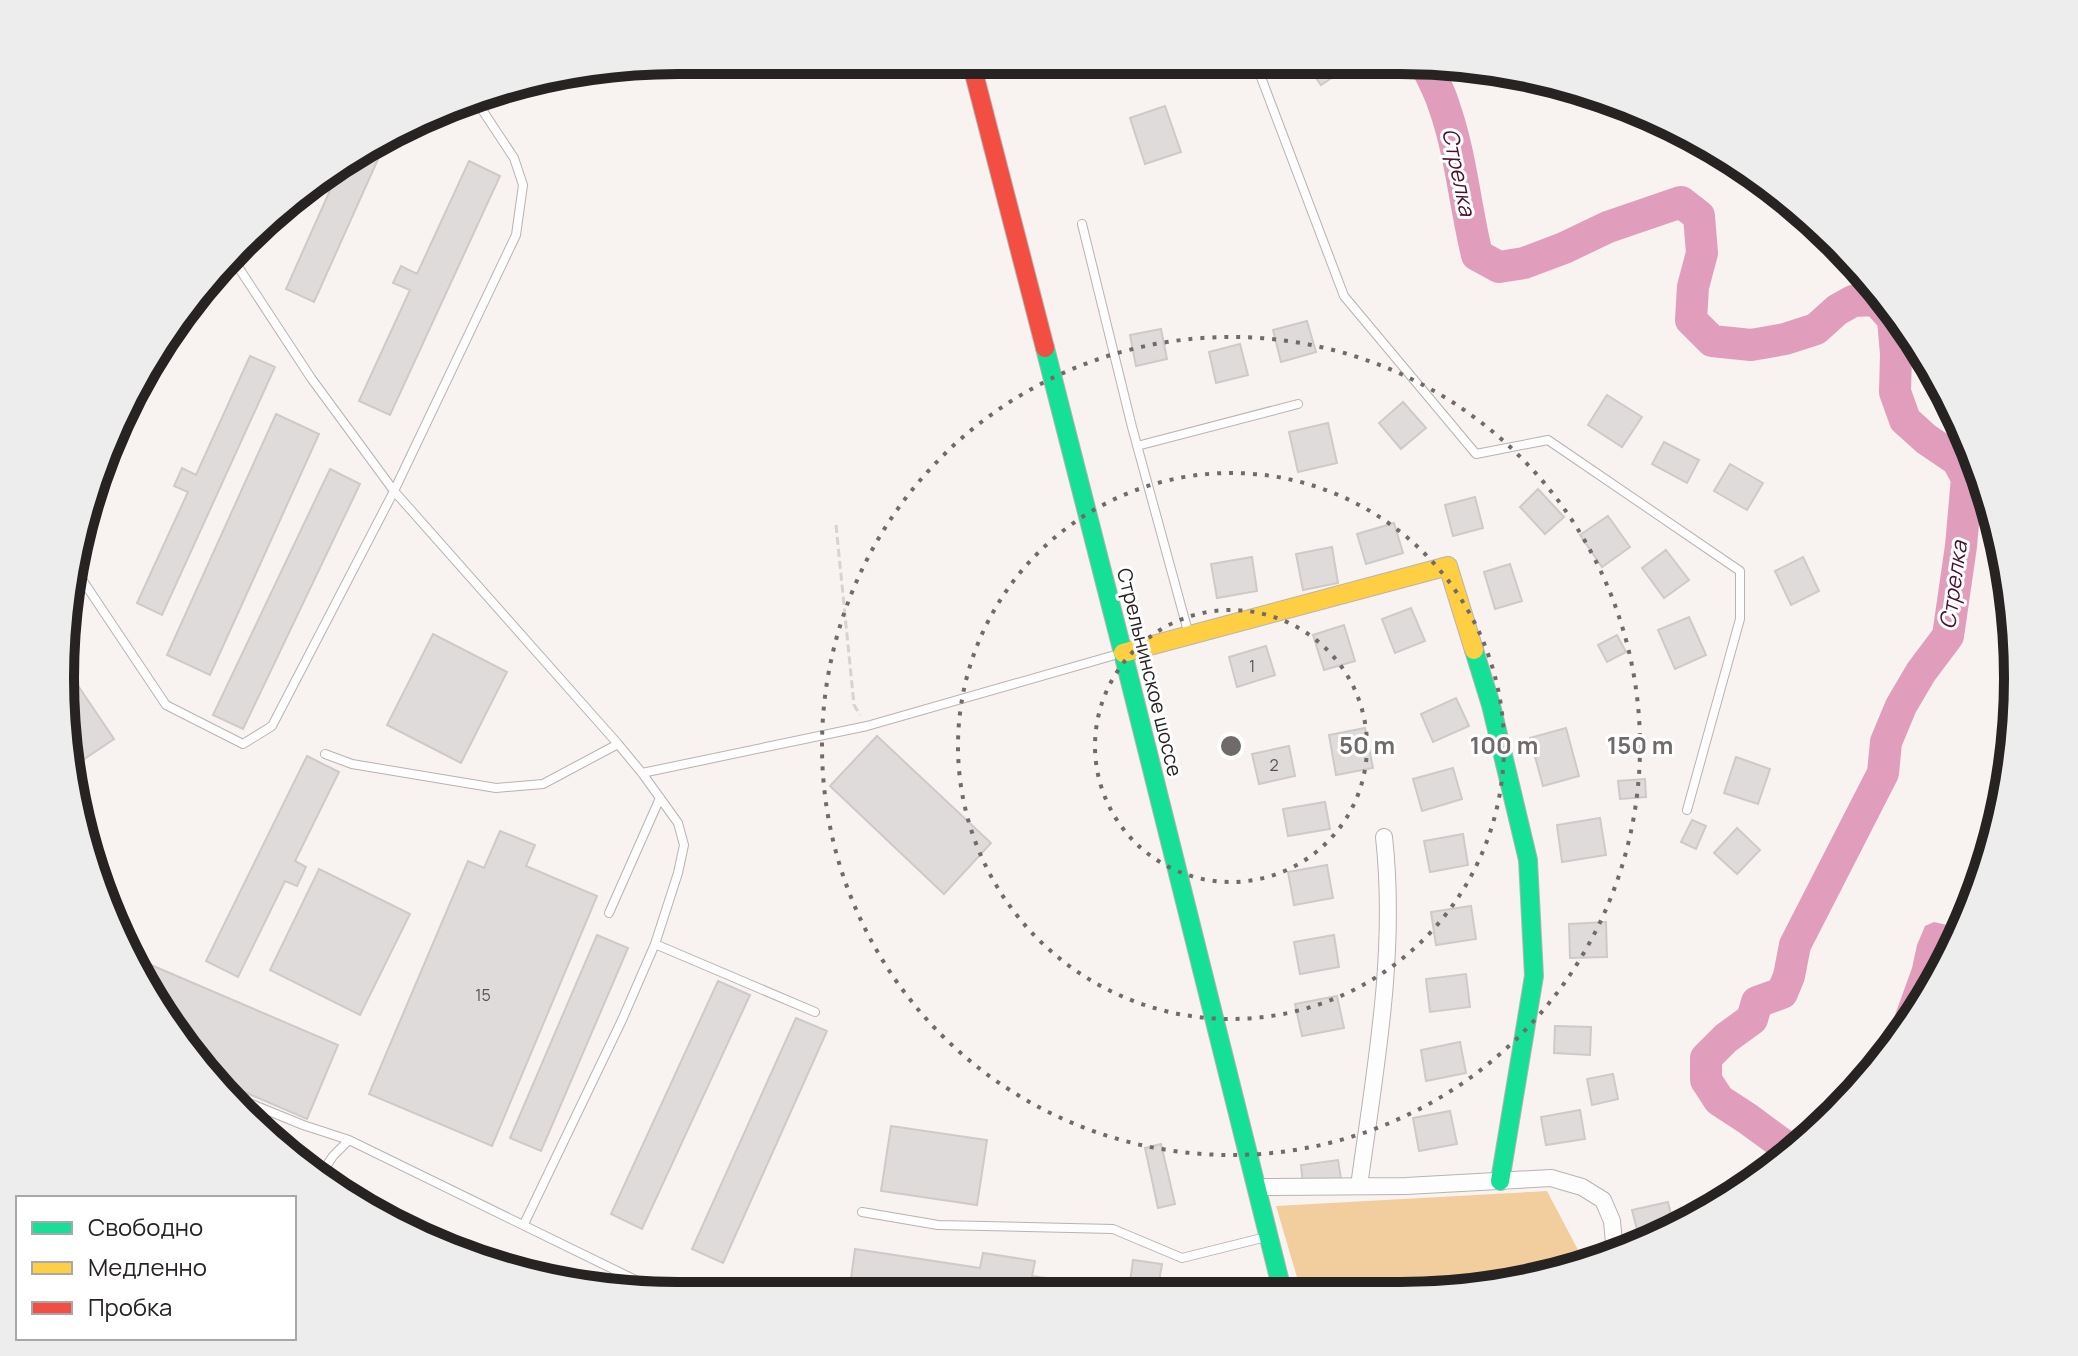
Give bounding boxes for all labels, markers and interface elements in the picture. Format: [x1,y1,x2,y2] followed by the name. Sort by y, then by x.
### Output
[1435,126,1483,220] water label: Стрелка
[1932,537,1974,631] water label: Стрелка
[1111,565,1189,779] street label: Стрельнинское шоссе
[1249,655,1255,677] house number: 1
[1339,728,1395,761] text: 50 m
[1470,728,1538,761] text: 100 m
[1607,728,1673,761] text: 150 m
[1217,732,1245,760] centre of rings
[1269,754,1279,776] house number: 2
[475,984,491,1006] house number: 15
[16,1196,296,1340] legend
[88,1210,203,1243] text: Свободно
[88,1250,207,1283] text: Медленно
[88,1290,172,1323] text: Пробка

